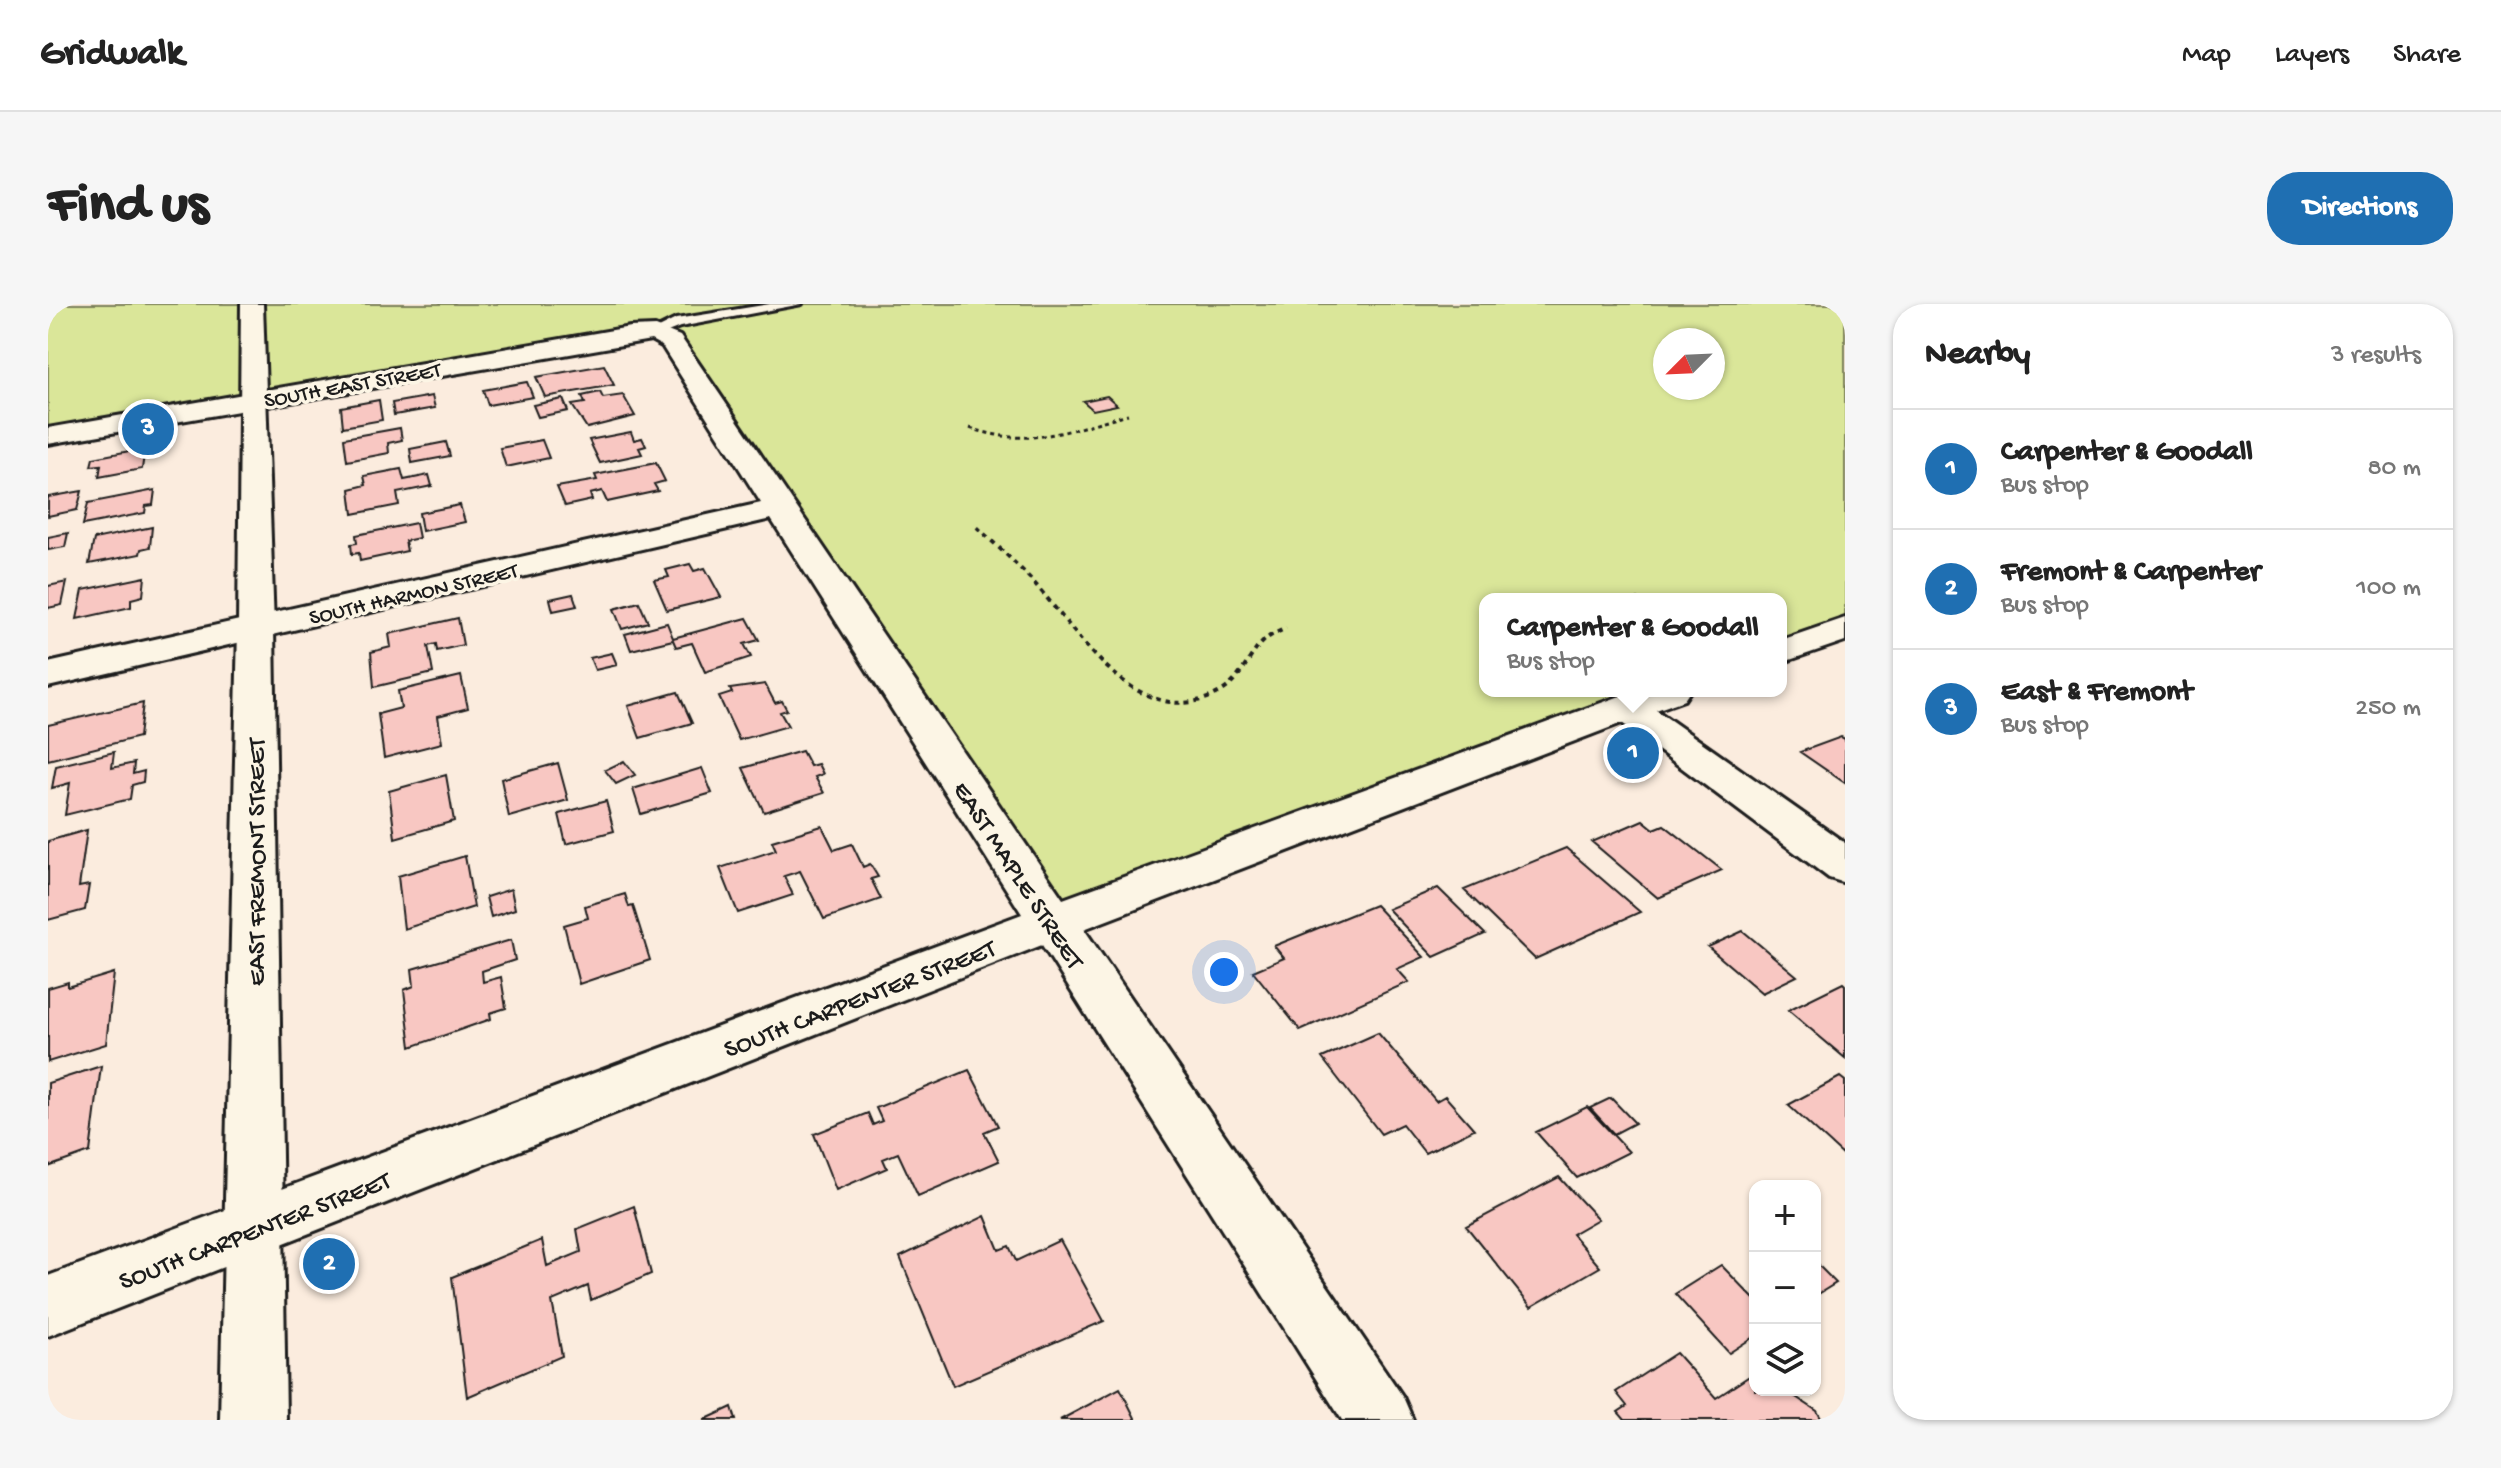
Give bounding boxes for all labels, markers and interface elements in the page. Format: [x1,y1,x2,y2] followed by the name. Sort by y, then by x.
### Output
[40,33,184,77] text: Gridwalk
[2182,39,2231,72] text: Map
[2275,39,2349,72] text: Layers
[2393,39,2461,72] text: Share
[2267,172,2453,245] button: Directions
[48,175,208,241] text: Find us
[1653,328,1725,400] north arrow
[1925,336,2030,376] text: Nearby
[2331,341,2421,372] text: 3 results
[262,358,445,415] street label: SOUTH EAST STREET
[122,399,174,459] pin: 3
[2001,436,2253,471] text: Carpenter & Goodall
[1946,454,1956,485] text: 1
[2367,454,2421,485] text: 80 m
[2001,471,2089,502] text: Bus stop
[2001,556,2260,591] text: Fremont & Carpenter
[307,559,522,633] street label: SOUTH HARMON STREET
[1945,574,1957,605] text: 2
[2356,574,2421,605] text: 100 m
[2001,591,2089,622] text: Bus stop
[1479,593,1787,697] popup
[1507,612,1759,647] text: Carpenter & Goodall
[1507,647,1595,678] text: Bus stop
[2001,676,2193,711] text: East & Fremont
[1944,694,1958,725] text: 3
[2355,694,2421,725] text: 250 m
[2001,711,2089,742] text: Bus stop
[1607,723,1659,783] pin: 1
[244,737,275,986] street label: EAST FREMONT STREET
[944,777,1089,977] street label: EAST MAPLE STREET
[720,935,1002,1067] street label: SOUTH CARPENTER STREET
[1204,952,1244,992] your location
[115,1167,397,1299] street label: SOUTH CARPENTER STREET
[1749,1180,1821,1396] map controls
[1749,1180,1821,1252] button: +
[303,1234,355,1294] pin: 2
[1749,1252,1821,1324] button: −
[1749,1324,1821,1396] button: layers

